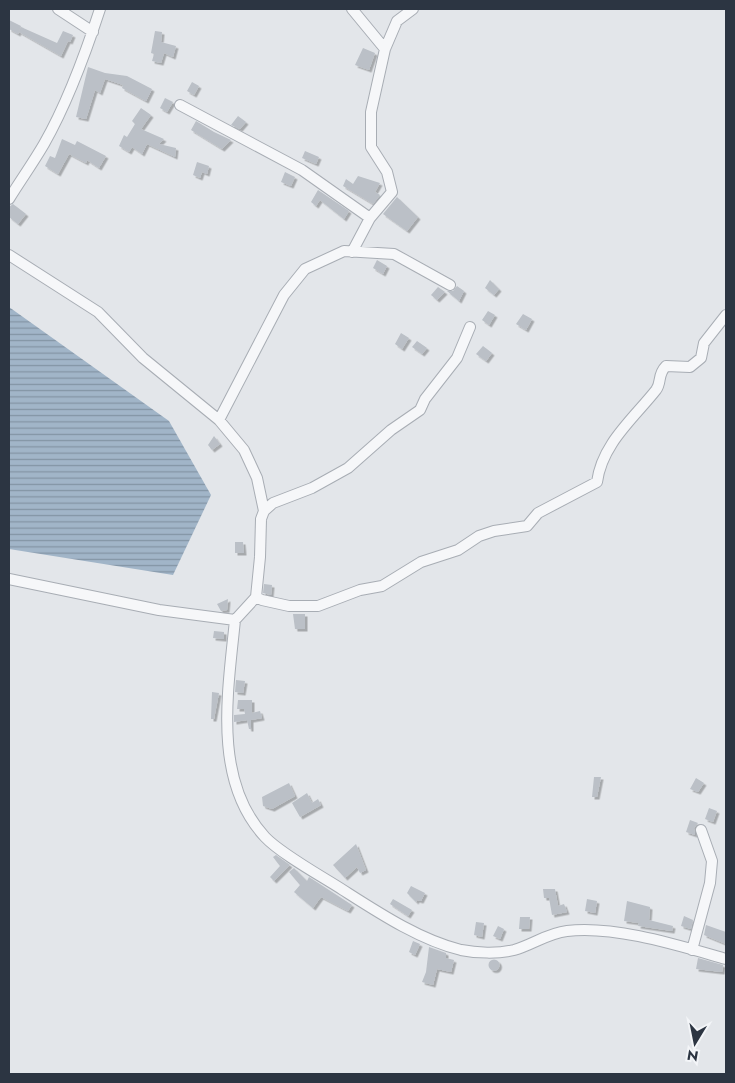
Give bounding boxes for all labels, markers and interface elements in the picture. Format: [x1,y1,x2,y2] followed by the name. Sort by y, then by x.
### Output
[670,1018,720,1068] north arrow
[686,1045,700,1067] text: N

